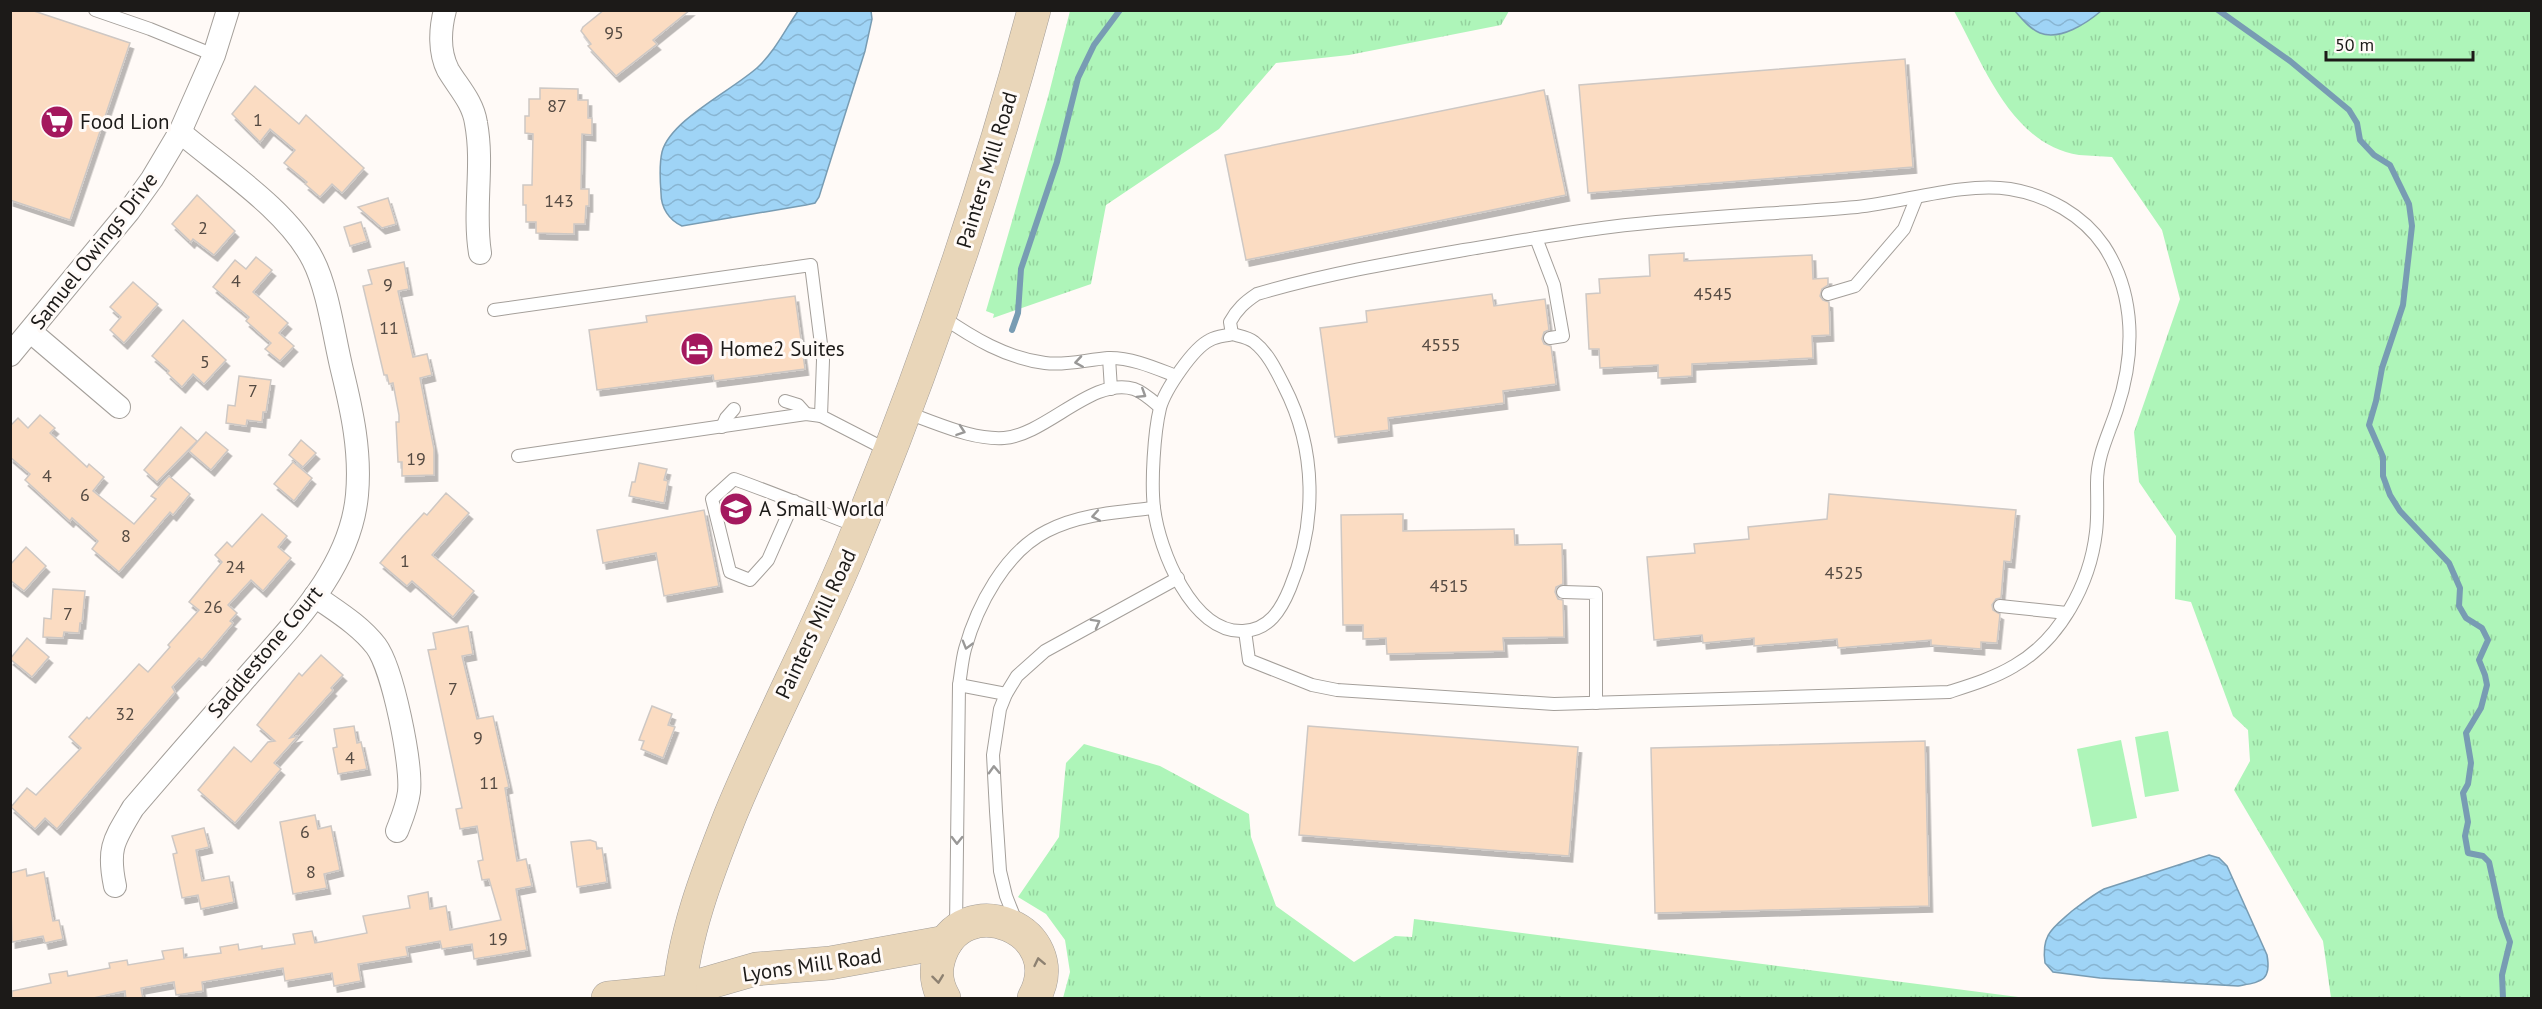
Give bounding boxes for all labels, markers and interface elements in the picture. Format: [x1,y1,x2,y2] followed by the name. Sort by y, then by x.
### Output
[604,21,624,44] house number: 95
[2326,24,2473,62] scale bar
[2335,33,2374,56] text: 50 m
[950,88,1023,251] street label: Painters Mill Road
[547,94,567,117] house number: 87
[39,104,75,140] supermarket icon: Food Lion
[80,108,170,135] place label: Food Lion
[253,108,263,131] house number: 1
[24,167,163,335] street label: Samuel Owings Drive
[544,189,574,212] house number: 143
[198,216,208,239] house number: 2
[231,269,241,292] house number: 4
[383,273,393,296] house number: 9
[1693,282,1733,305] house number: 4545
[379,316,399,339] house number: 11
[679,331,715,367] hotel icon: Home2 Suites
[1421,333,1461,356] house number: 4555
[720,335,845,362] place label: Home2 Suites
[200,350,210,373] house number: 5
[1074,356,1084,368] one-way arrow
[248,379,258,402] house number: 7
[1136,387,1146,399] one-way arrow
[955,424,966,437] one-way arrow
[406,447,426,470] house number: 19
[42,464,52,487] house number: 4
[80,483,90,506] house number: 6
[718,491,754,527] school or university icon: A Small World
[759,495,884,522] place label: A Small World
[1092,509,1101,521] one-way arrow
[121,524,131,547] house number: 8
[769,545,862,703] street label: Painters Mill Road
[400,549,410,572] house number: 1
[225,555,245,578] house number: 24
[1824,561,1864,584] house number: 4525
[1429,574,1469,597] house number: 4515
[201,580,328,723] street label: Saddlestone Court
[203,595,223,618] house number: 26
[63,602,73,625] house number: 7
[1090,619,1100,630] one-way arrow
[962,639,974,650] one-way arrow
[448,677,458,700] house number: 7
[115,702,135,725] house number: 32
[473,726,483,749] house number: 9
[345,746,355,769] house number: 4
[988,766,1000,775] one-way arrow
[479,771,499,794] house number: 11
[300,820,310,843] house number: 6
[951,835,963,844] one-way arrow
[306,860,316,883] house number: 8
[488,927,508,950] house number: 19
[741,941,883,988] street label: Lyons Mill Road
[1033,957,1046,967] one-way arrow
[931,974,944,983] one-way arrow

